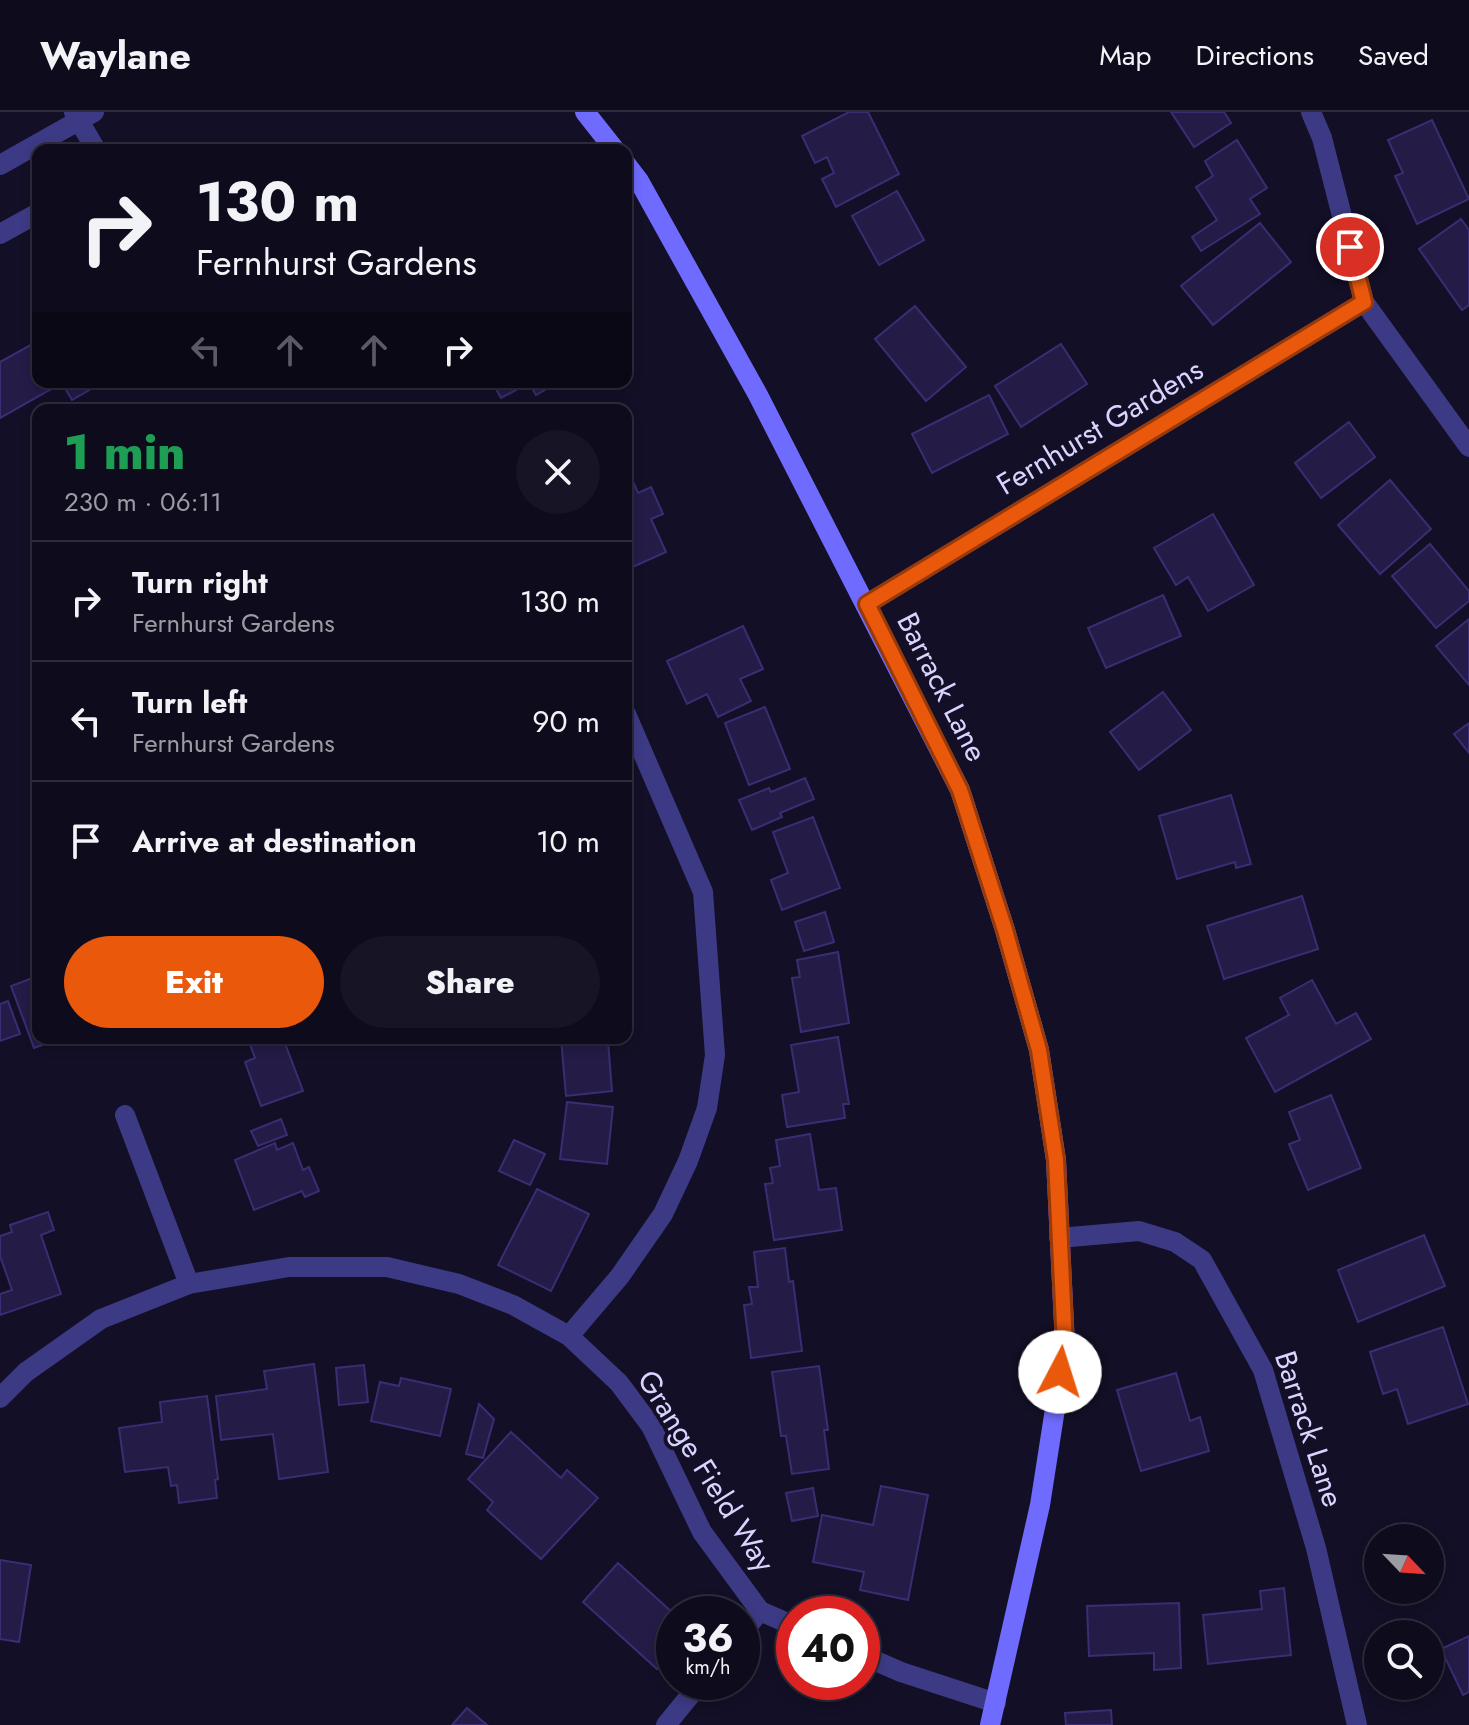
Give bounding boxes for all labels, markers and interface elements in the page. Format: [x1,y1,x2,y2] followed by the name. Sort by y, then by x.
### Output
[40,28,191,83] text: Waylane
[1099,35,1151,76] text: Map
[1195,35,1314,76] text: Directions
[1358,35,1429,76] text: Saved
[196,161,359,242] text: 130 m
[64,176,168,280] icon: right
[1316,213,1384,281] pin
[1328,225,1372,269] icon: arrive
[196,236,477,288] text: Fernhurst Gardens
[184,328,228,372] icon: left
[268,328,312,372] icon: ahead
[352,328,396,372] icon: ahead
[436,328,480,372] icon: right
[988,348,1211,505] street label: Fernhurst Gardens
[64,418,185,487] text: 1 min
[516,430,600,514] button: close
[64,483,222,521] text: 230 m · 06:11
[132,561,268,604] text: Turn right
[64,579,108,623] icon: right
[520,580,600,623] text: 130 m
[132,604,335,642] text: Fernhurst Gardens
[887,605,998,769] street label: Barrack Lane
[132,681,247,724] text: Turn left
[64,699,108,743] icon: left
[532,700,600,743] text: 90 m
[132,724,335,762] text: Fernhurst Gardens
[64,819,108,863] icon: arrive
[132,820,417,863] text: Arrive at destination
[536,820,600,863] text: 10 m
[64,936,324,1028] button: Exit
[340,936,600,1028] button: Share
[1018,1330,1102,1414] position arrow
[1264,1345,1355,1512] street label: Barrack Lane
[627,1362,786,1581] street label: Grange Field Way
[1364,1524,1444,1604] north arrow
[1364,1524,1444,1700] map controls
[776,1596,880,1700] speed limit sign: 40
[682,1609,734,1667] text: 36
[1364,1620,1444,1700] button: search
[685,1653,731,1682] text: km/h

